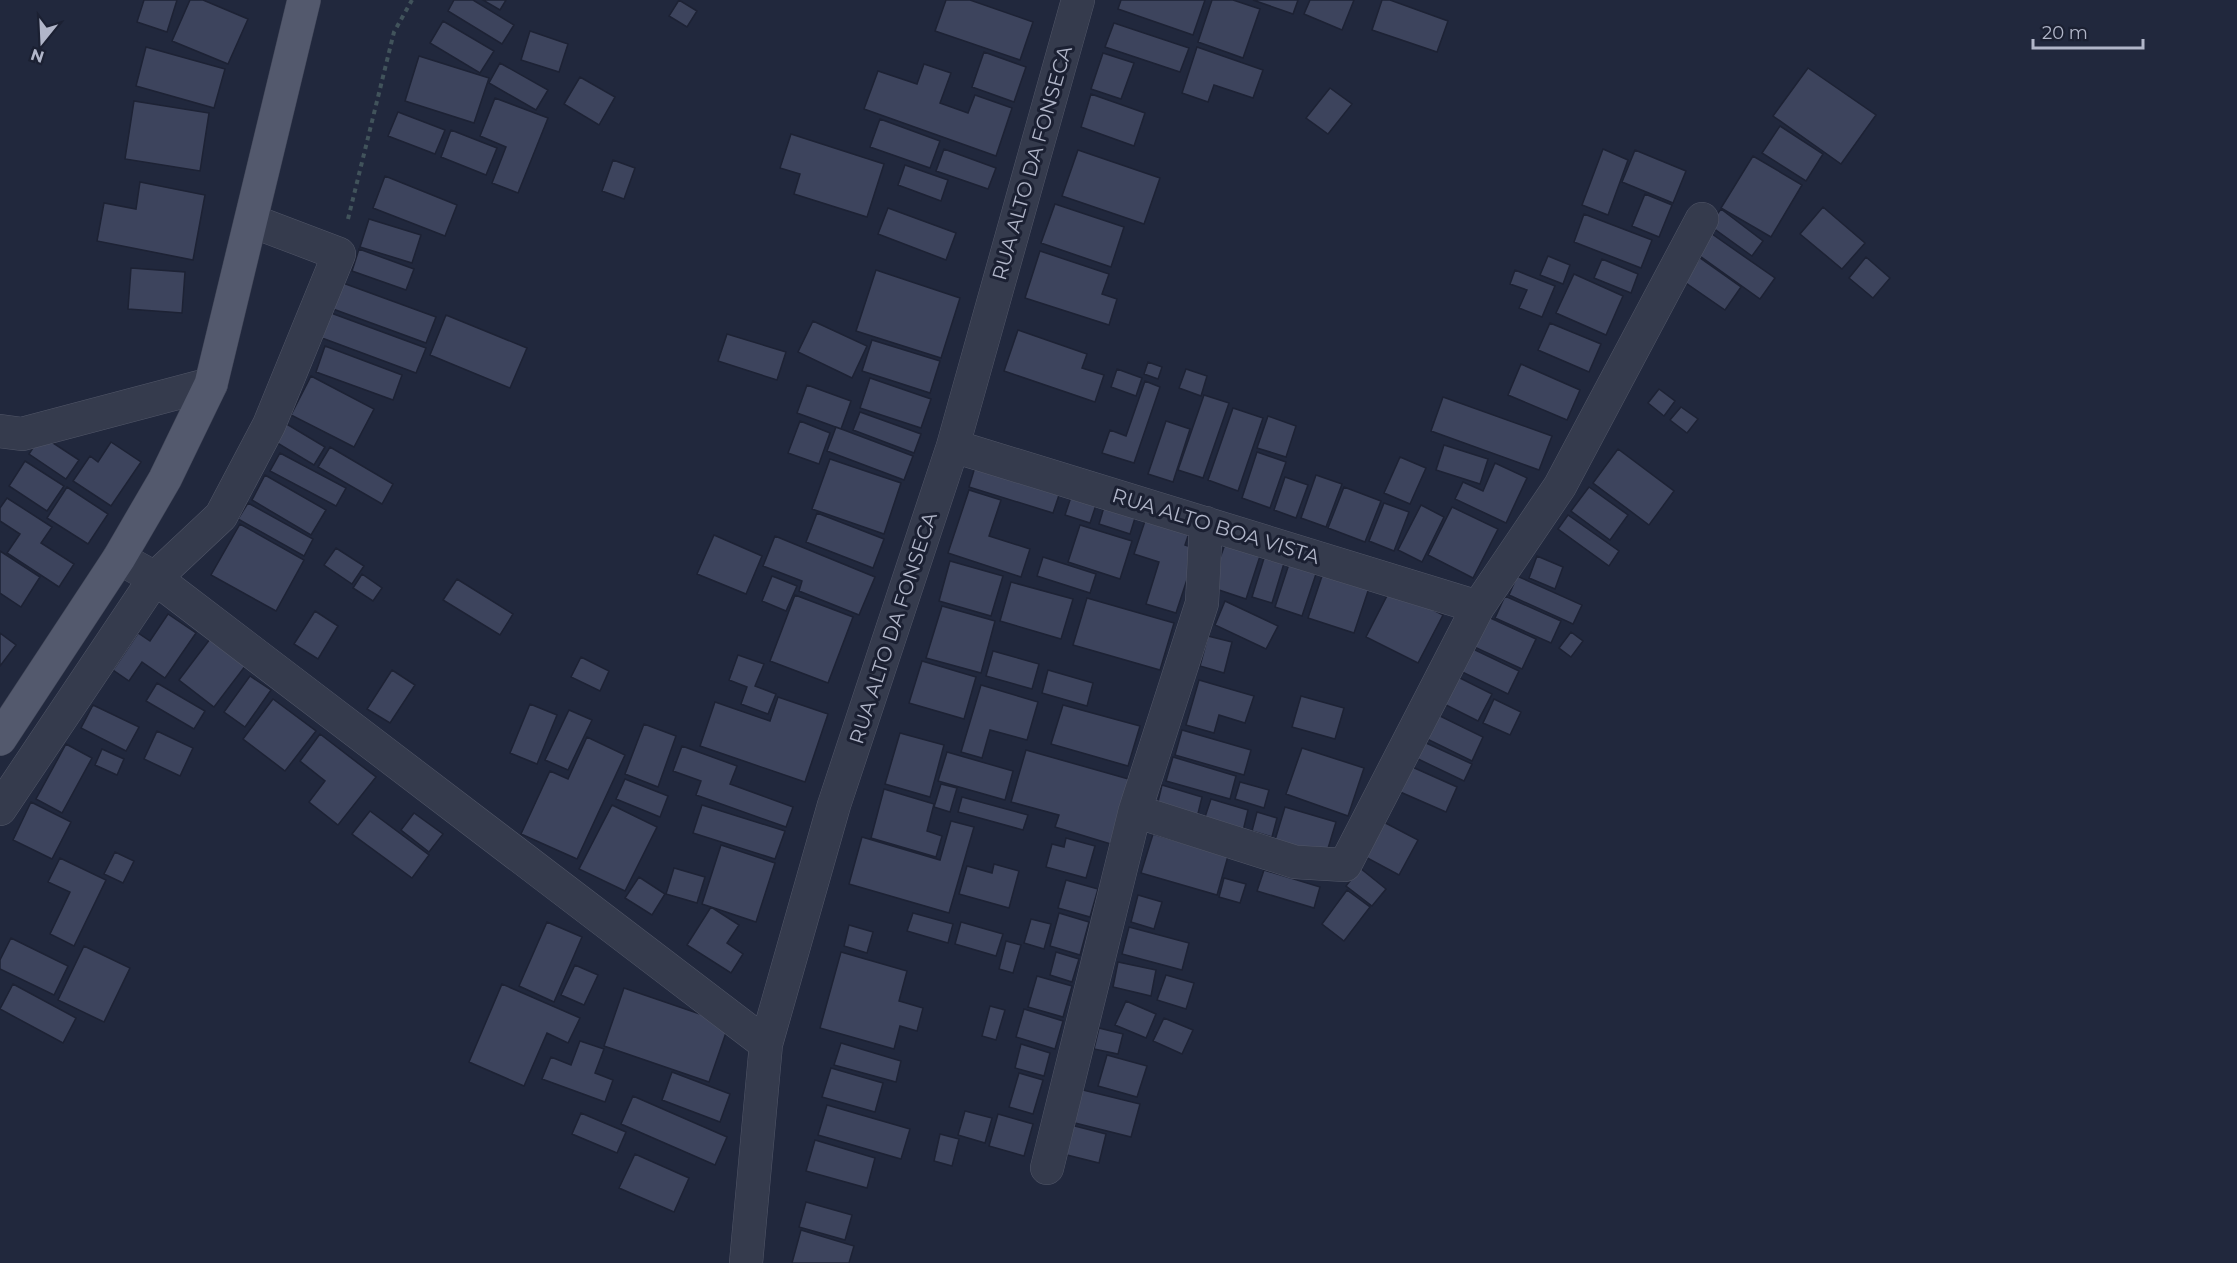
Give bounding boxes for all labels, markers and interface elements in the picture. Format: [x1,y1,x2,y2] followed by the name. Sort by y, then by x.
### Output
[12,12,72,72] north arrow
[2033,12,2142,50] scale bar
[2042,22,2088,44] text: 20 m
[987,42,1077,283] street label: RUA ALTO DA FONSECA
[28,45,47,67] text: N
[1109,483,1323,569] street label: RUA ALTO BOA VISTA
[844,508,942,747] street label: RUA ALTO DA FONSECA

